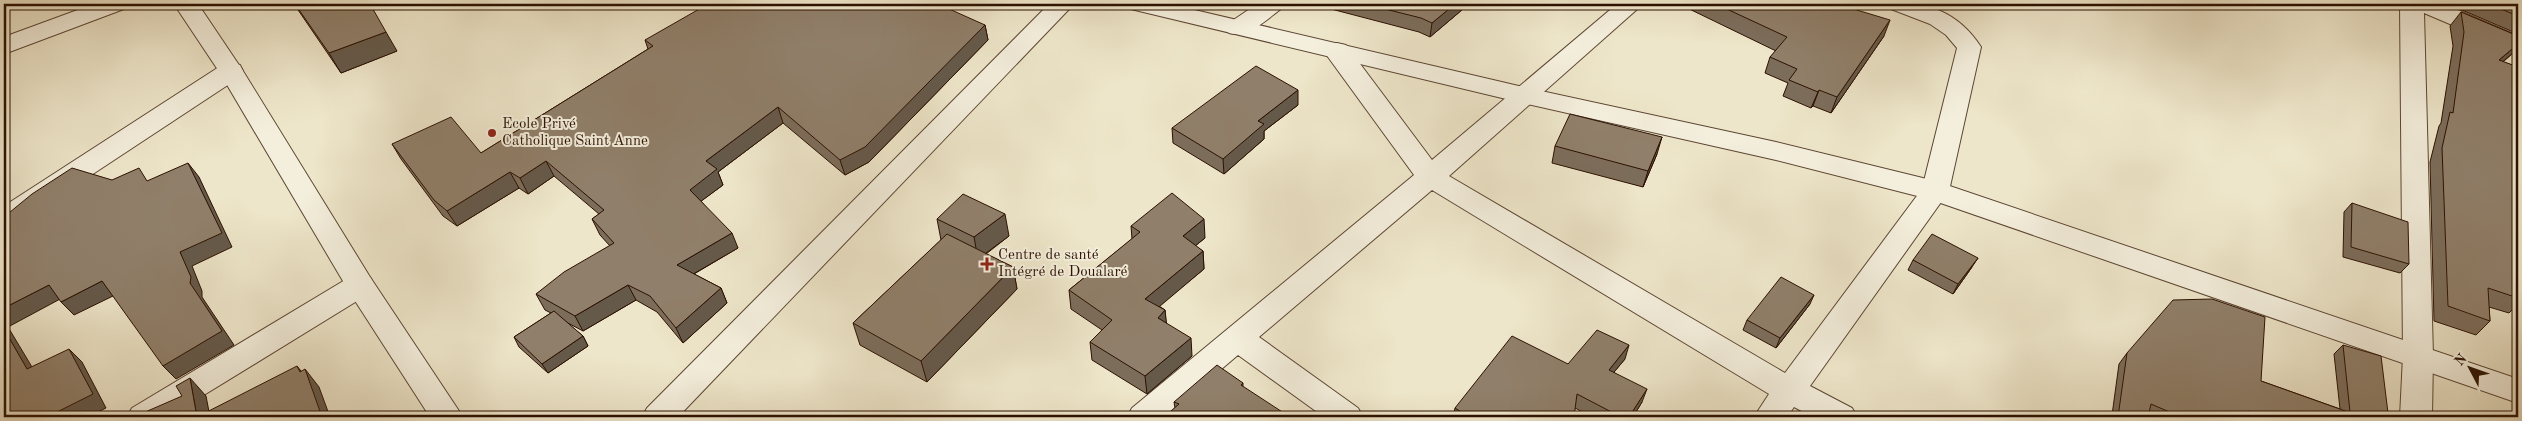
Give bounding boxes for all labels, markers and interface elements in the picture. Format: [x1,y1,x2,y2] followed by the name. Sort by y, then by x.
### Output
[502,117,648,149] place label: Ecole Privé Catholique Saint Anne
[486,127,498,139] marker: Ecole Privé Catholique Saint Anne
[998,248,1128,280] place label: Centre de santé Intégré de Doualaré
[980,257,994,271] marker: Centre de santé Intégré de Doualaré
[2444,344,2494,394] north arrow
[2452,351,2470,369] text: N

